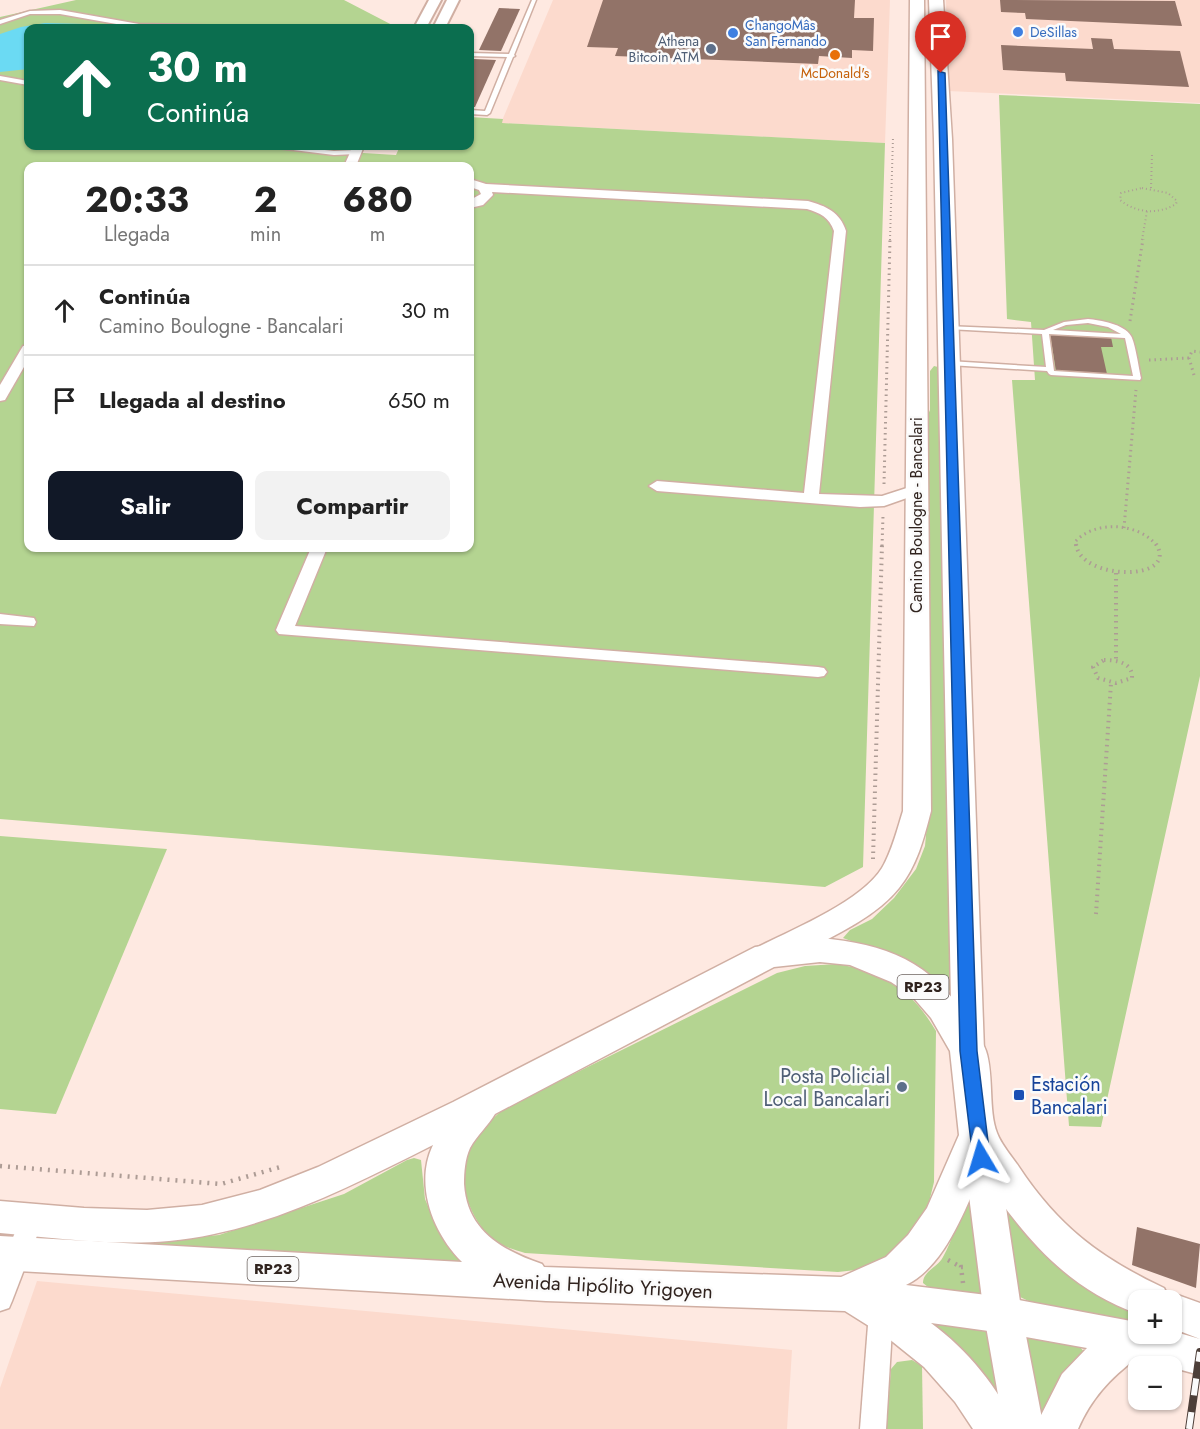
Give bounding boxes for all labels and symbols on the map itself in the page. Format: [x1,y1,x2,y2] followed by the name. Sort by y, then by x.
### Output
[915,11,966,73] pin
[745,15,827,51] place label: ChangoMâs San Fernando
[1030,22,1077,42] place label: DeSillas
[1011,25,1025,39] marker: DeSillas
[726,26,740,40] marker: ChangoMâs San Fernando
[629,31,699,67] place label: Athena Bitcoin ATM
[704,42,718,56] marker: Athena Bitcoin ATM
[828,48,842,62] marker: McDonald's
[801,63,870,83] place label: McDonald's
[905,417,928,613] street label: Camino Boulogne - Bancalari
[898,975,948,999] road number: RP23
[764,1062,890,1114] place label: Posta Policial Local Bancalari
[1031,1070,1108,1122] place label: Estación Bancalari
[895,1080,909,1094] marker: Posta Policial Local Bancalari
[1012,1088,1026,1102] marker: Estación Bancalari
[949,1126,1013,1190] position arrow
[248,1257,298,1281] road number: RP23
[492,1266,714,1306] street label: Avenida Hipólito Yrigoyen

